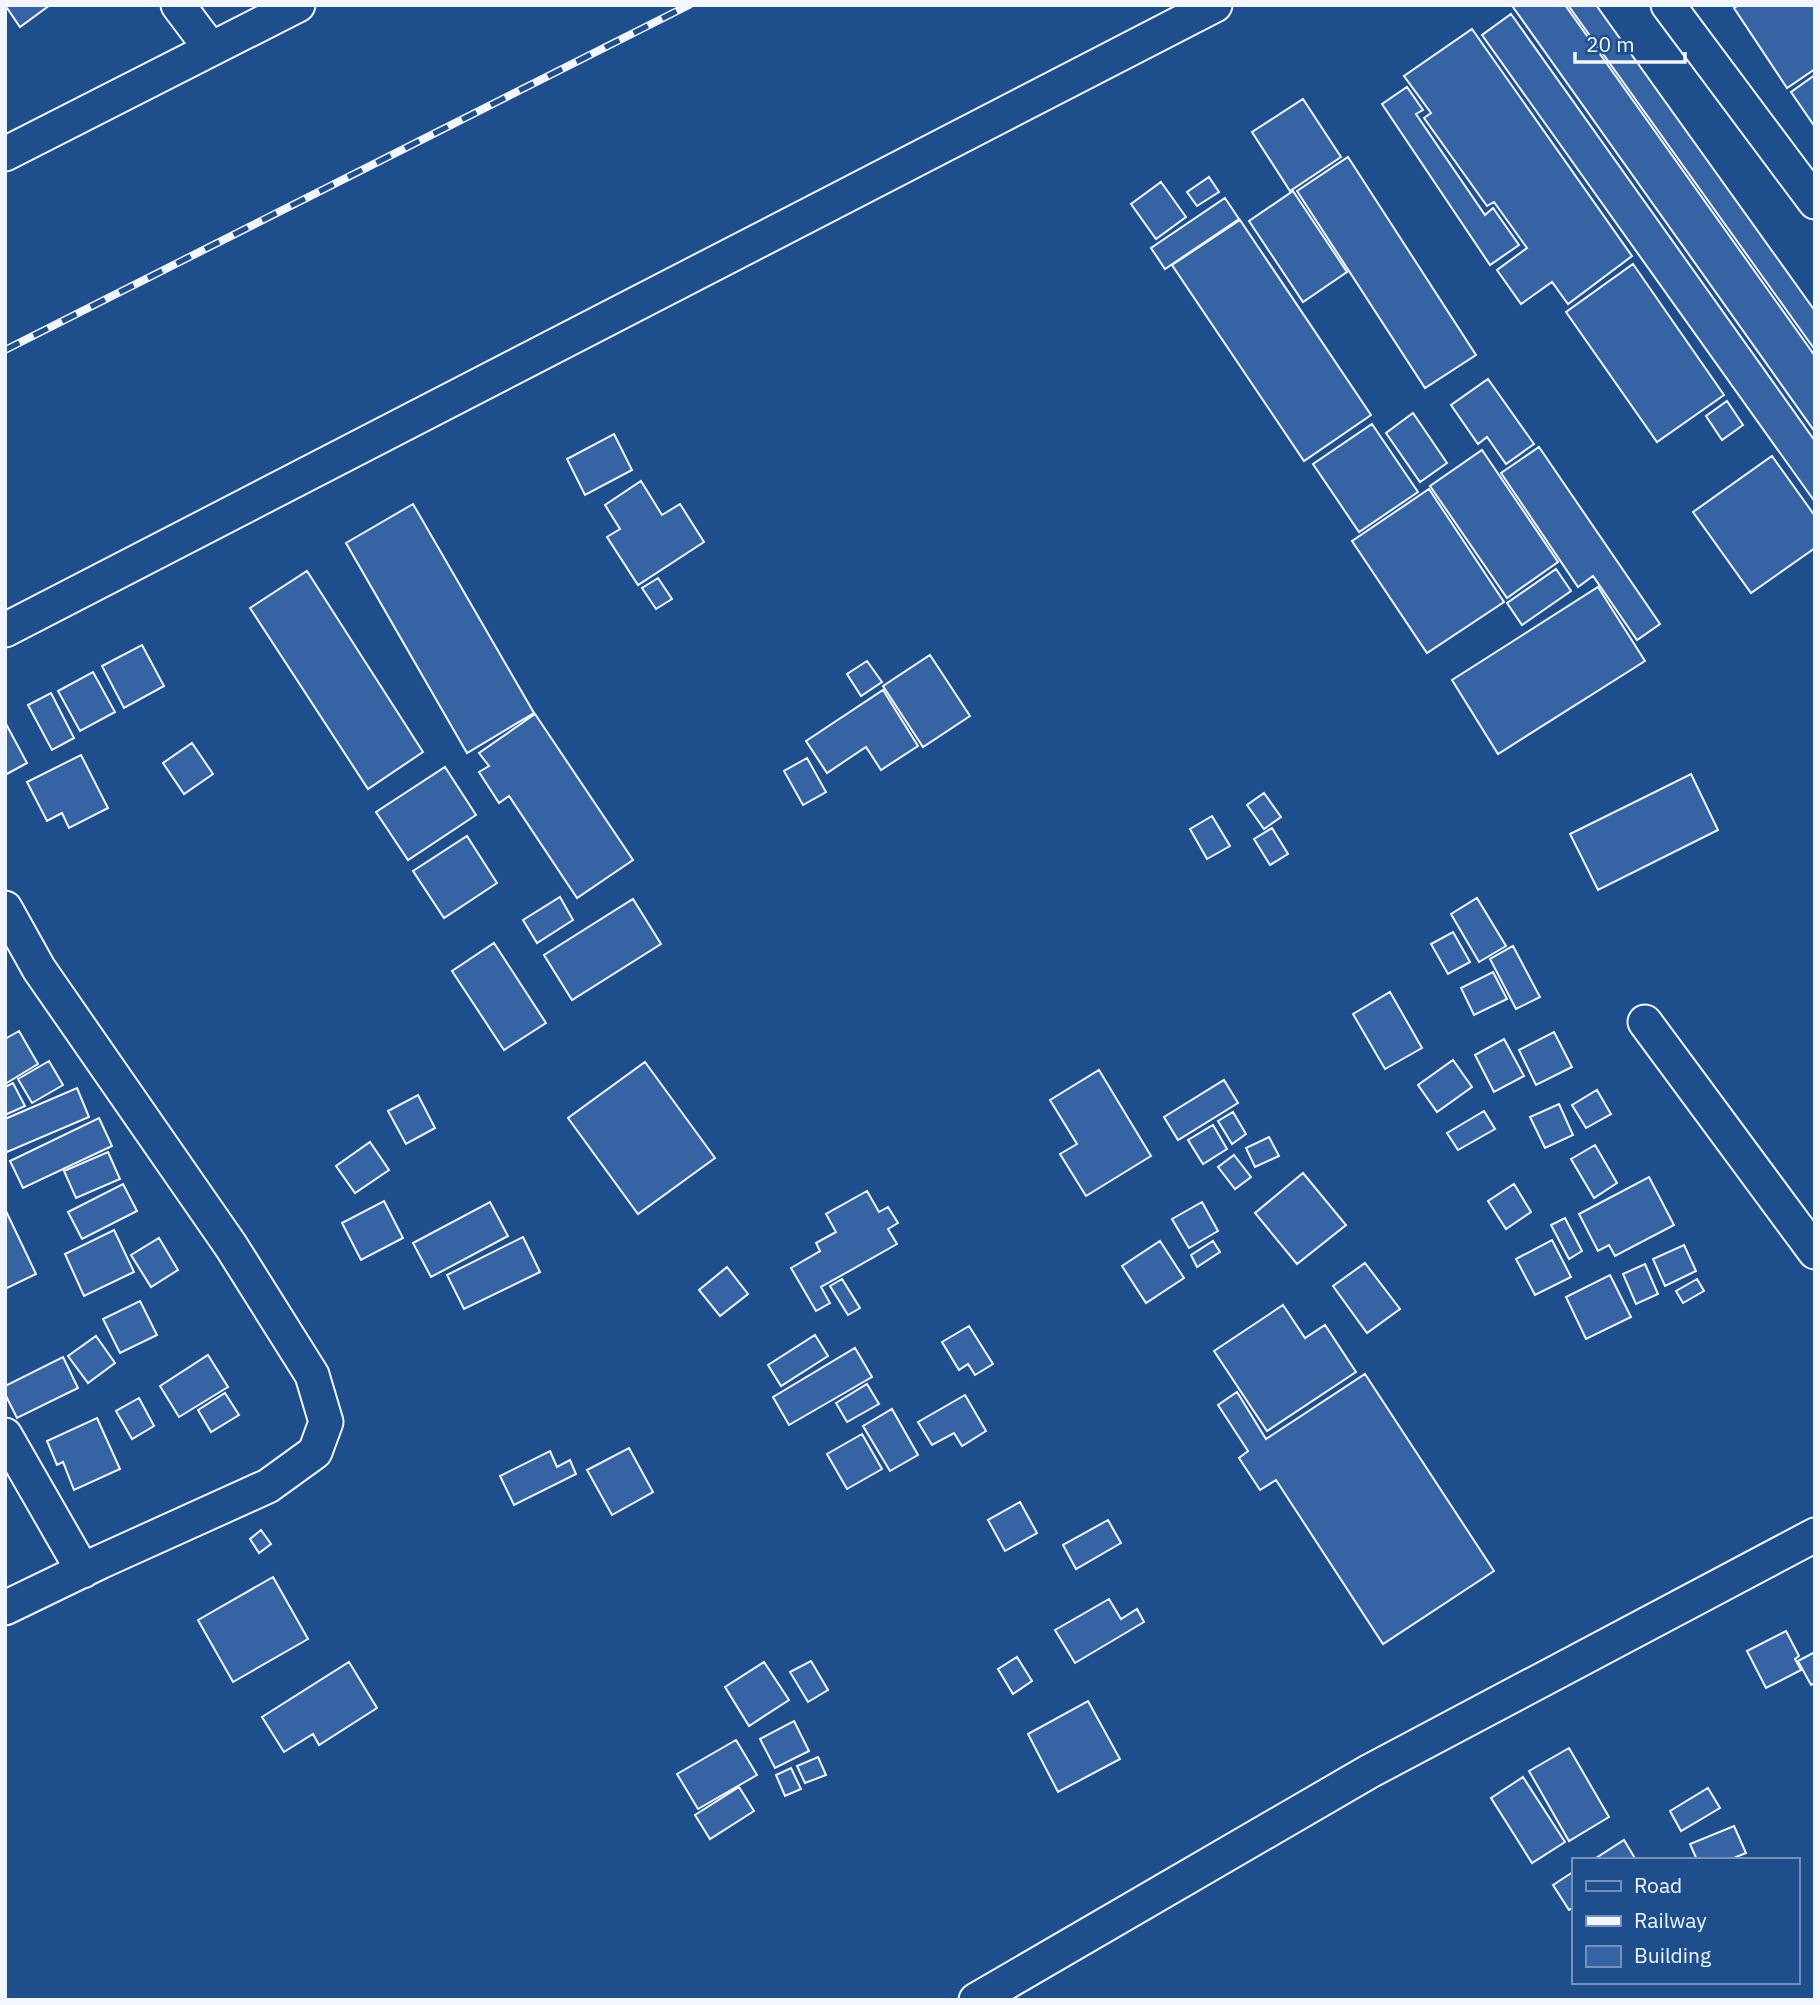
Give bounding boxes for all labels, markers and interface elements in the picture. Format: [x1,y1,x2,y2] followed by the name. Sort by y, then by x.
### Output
[1575,21,1685,65] scale bar
[1586,30,1635,58] text: 20 m
[1572,1858,1799,1984] legend
[1634,1871,1682,1899] text: Road
[1634,1906,1707,1934] text: Railway
[1634,1941,1711,1969] text: Building

